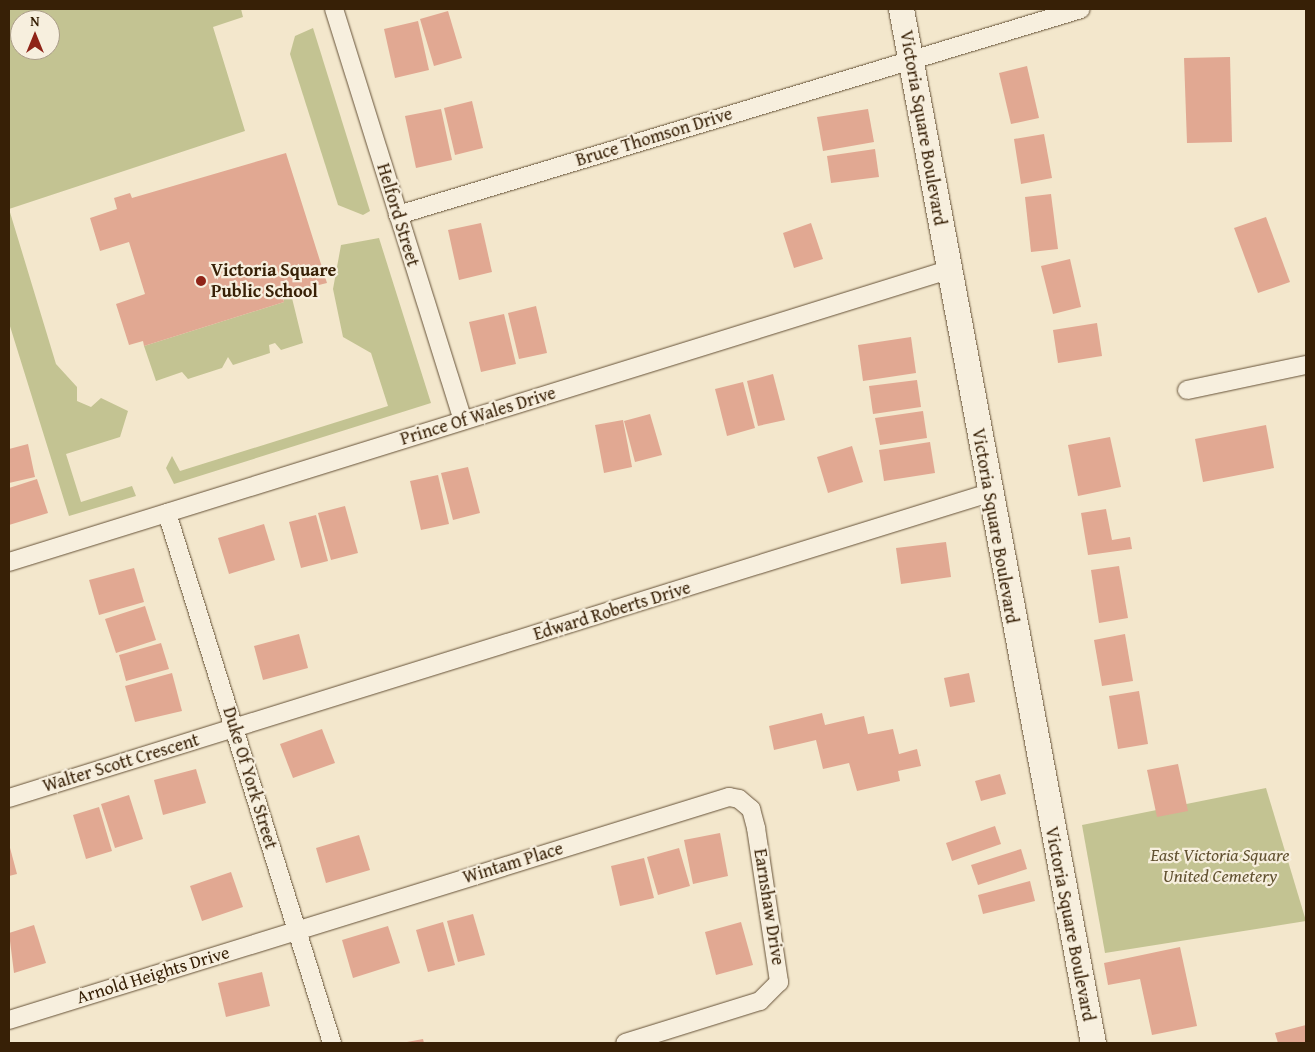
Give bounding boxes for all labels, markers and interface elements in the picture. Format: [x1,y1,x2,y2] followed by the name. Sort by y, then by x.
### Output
[10,10,60,60] north arrow
[30,11,40,31] text: N
[895,29,951,227] street label: Victoria Square Boulevard
[573,103,735,171] street label: Bruce Thomson Drive
[372,161,424,269] street label: Helford Street
[211,260,336,302] place label: Victoria Square Public School
[195,275,207,287] marker: Victoria Square Public School
[398,382,558,450] street label: Prince Of Wales Drive
[967,427,1023,625] street label: Victoria Square Boulevard
[531,577,693,645] street label: Edward Roberts Drive
[218,704,282,852] street label: Duke Of York Street
[40,729,202,797] street label: Walter Scott Crescent
[1041,825,1099,1023] street label: Victoria Square Boulevard
[460,838,566,888] street label: Wintam Place
[1150,845,1290,888] park label: East Victoria Square United Cemetery
[749,847,789,967] street label: Earnshaw Drive
[74,941,232,1009] street label: Arnold Heights Drive

